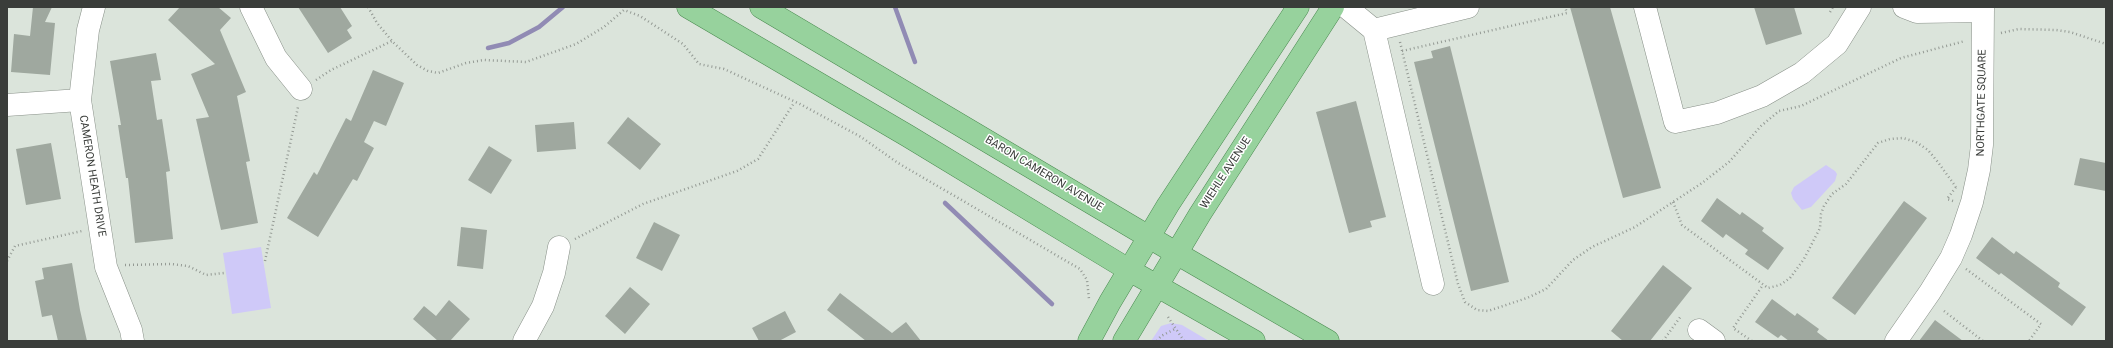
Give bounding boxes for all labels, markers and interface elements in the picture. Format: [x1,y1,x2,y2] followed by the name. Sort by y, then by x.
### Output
[1974,49,1990,157] street label: NORTHGATE SQUARE
[76,114,108,238] street label: CAMERON HEATH DRIVE
[983,134,1105,214] street label: BARON CAMERON AVENUE
[1198,135,1254,211] street label: WIEHLE AVENUE

